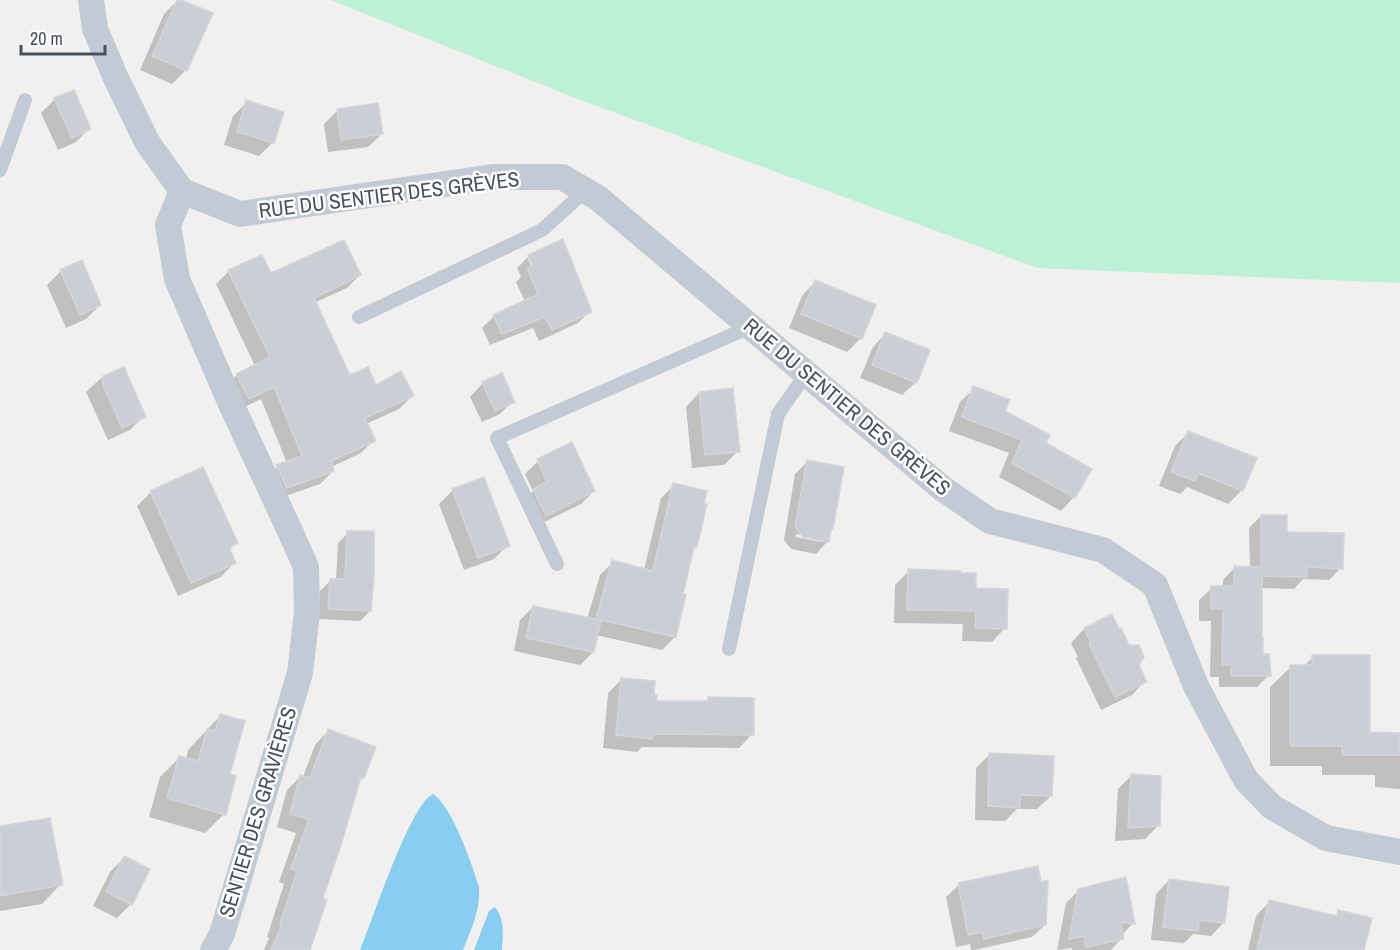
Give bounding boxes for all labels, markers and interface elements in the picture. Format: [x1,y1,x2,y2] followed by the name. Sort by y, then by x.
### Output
[21,18,105,56] scale bar
[30,26,63,51] text: 20 m
[257,164,521,225] street label: RUE DU SENTIER DES GRÈVES
[738,311,957,502] street label: RUE DU SENTIER DES GRÈVES
[212,703,303,921] street label: SENTIER DES GRAVIÈRES

